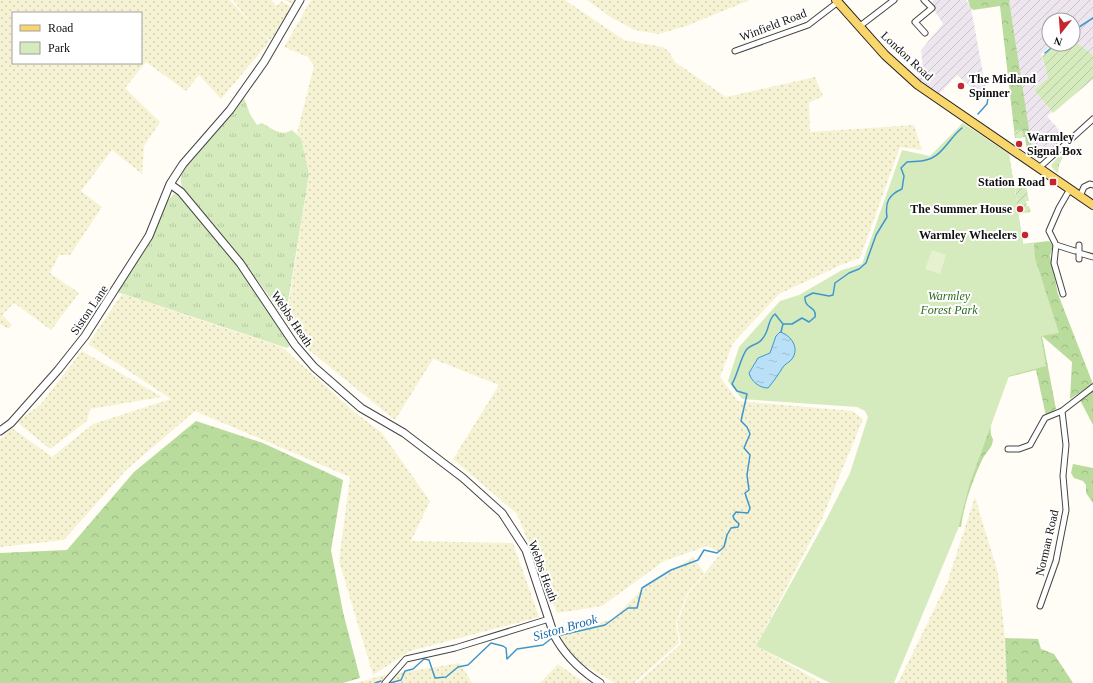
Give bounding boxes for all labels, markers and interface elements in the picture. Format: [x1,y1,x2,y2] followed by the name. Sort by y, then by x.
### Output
[738,6,808,44] street label: Winfield Road
[12,12,142,64] legend
[1041,12,1081,52] north arrow
[48,21,73,35] text: Road
[878,28,936,84] street label: London Road
[1052,35,1064,48] text: N
[48,41,70,55] text: Park
[969,72,1036,100] place label: The Midland Spinner
[956,81,966,91] marker: The Midland Spinner
[1027,130,1082,158] place label: Warmley Signal Box
[1014,139,1024,149] marker: Warmley Signal Box
[978,175,1045,189] place label: Station Road
[1048,177,1058,187] marker: Station Road
[910,202,1013,216] place label: The Summer House
[1015,204,1025,214] marker: The Summer House
[919,228,1017,242] place label: Warmley Wheelers
[1020,230,1030,240] marker: Warmley Wheelers
[67,282,111,338] street label: Siston Lane
[268,289,316,349] street label: Webbs Heath
[919,289,978,317] park label: Warmley Forest Park
[1033,508,1061,578] street label: Norman Road
[525,539,561,603] street label: Webbs Heath
[531,611,599,644] water label: Siston Brook

